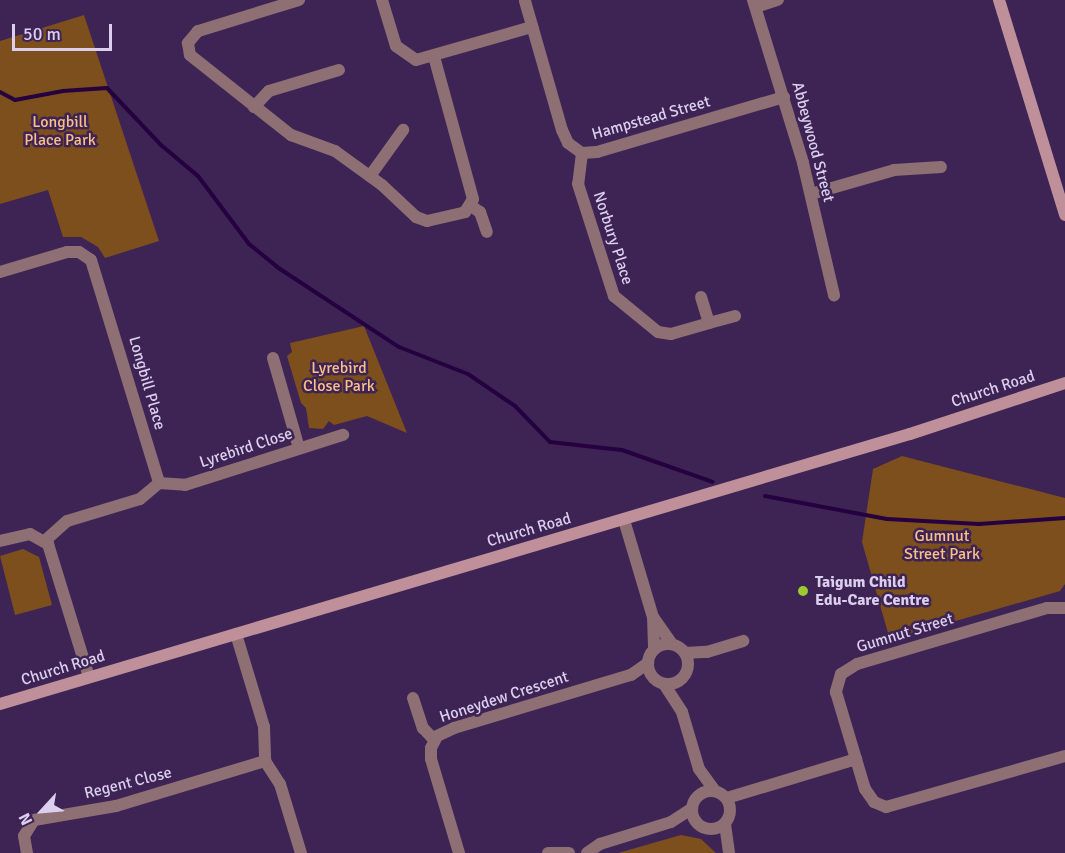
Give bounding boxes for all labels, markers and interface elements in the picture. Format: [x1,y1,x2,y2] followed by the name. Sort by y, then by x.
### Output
[15,12,116,50] scale bar
[23,23,61,45] text: 50 m
[788,80,838,204] street label: Abbeywood Street
[590,92,712,144] street label: Hampstead Street
[24,112,96,150] park label: Longbill Place Park
[589,189,637,287] street label: Norbury Place
[125,334,169,432] street label: Longbill Place
[303,358,375,396] park label: Lyrebird Close Park
[949,366,1037,412] street label: Church Road
[197,424,295,472] street label: Lyrebird Close
[485,509,573,551] street label: Church Road
[904,526,980,564] park label: Gumnut Street Park
[815,572,929,610] place label: Taigum Child Edu-Care Centre
[796,584,810,598] marker: Taigum Child Edu-Care Centre
[854,609,956,657] street label: Gumnut Street
[19,646,107,690] street label: Church Road
[437,667,571,727] street label: Honeydew Crescent
[82,763,174,803] street label: Regent Close
[12,781,72,841] north arrow
[14,810,37,828] text: N

